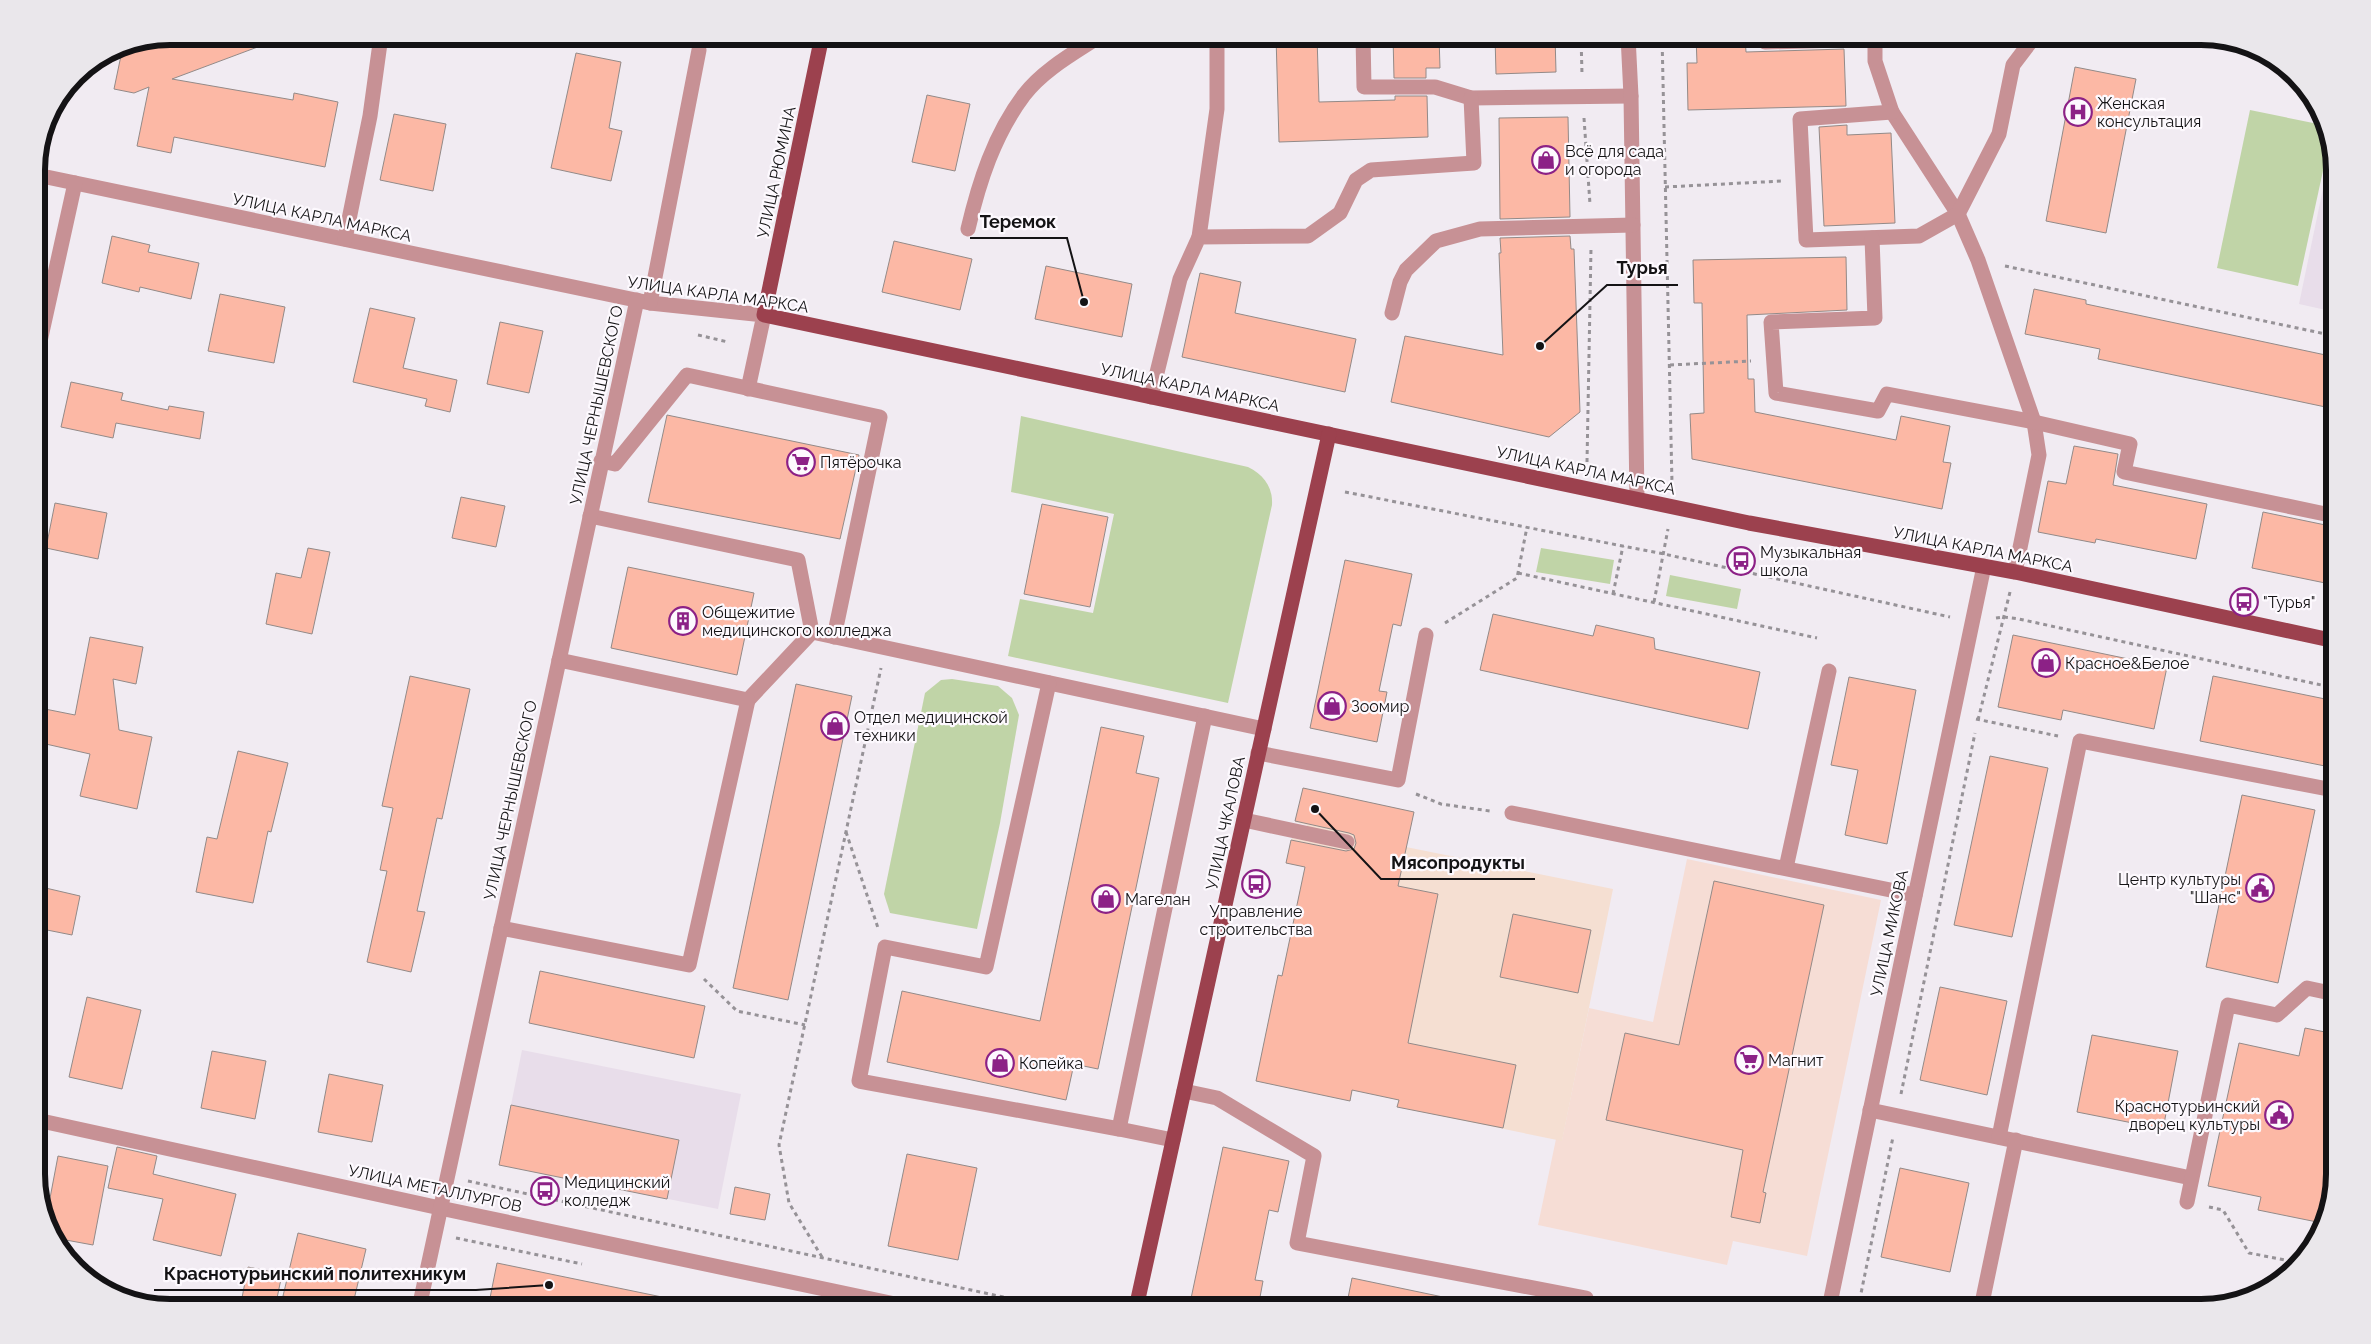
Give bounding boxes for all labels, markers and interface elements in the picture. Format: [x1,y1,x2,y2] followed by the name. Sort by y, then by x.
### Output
[2097,94,2201,131] place label: Женская консультация
[2063,97,2093,127] hospital icon: Женская консультация
[753,104,800,240] street label: УЛИЦА РЮМИНА
[1565,142,1664,179] place label: Всё для сада и огорода
[1531,145,1561,175] shop icon: Всё для сада и огорода
[231,189,413,246] street label: УЛИЦА КАРЛА МАРКСА
[970,205,1067,238] callout: Теремок
[980,211,1056,232] text: Теремок
[1607,252,1678,285] callout: Турья
[1616,257,1668,278] text: Турья
[626,272,810,317] street label: УЛИЦА КАРЛА МАРКСА
[566,304,627,507] street label: УЛИЦА ЧЕРНЫШЕВСКОГО
[1099,359,1281,416] street label: УЛИЦА КАРЛА МАРКСА
[1495,442,1677,499] street label: УЛИЦА КАРЛА МАРКСА
[786,447,816,477] supermarket icon: Пятёрочка
[820,453,901,472] place label: Пятёрочка
[1891,523,2075,576] street label: УЛИЦА КАРЛА МАРКСА
[1760,543,1861,580] place label: Музыкальная школа
[1726,546,1756,576] bus stop icon: Музыкальная школа
[2229,587,2259,617] bus stop icon: "Турья"
[2263,593,2315,612] place label: "Турья"
[702,603,891,640] place label: Общежитие медицинского колледжа
[668,606,698,636] building icon: Общежитие медицинского колледжа
[2031,648,2061,678] shop icon: Красное&Белое
[2065,654,2189,673] place label: Красное&Белое
[1317,691,1347,721] shop icon: Зоомир
[1351,697,1409,716] place label: Зоомир
[480,699,541,902] street label: УЛИЦА ЧЕРНЫШЕВСКОГО
[854,708,1008,745] place label: Отдел медицинской техники
[820,711,850,741] shop icon: Отдел медицинской техники
[1202,754,1249,892] street label: УЛИЦА ЧКАЛОВА
[1381,846,1535,879] callout: Мясопродукты
[1391,852,1525,873] text: Мясопродукты
[1867,868,1912,998] street label: УЛИЦА МИКОВА
[1241,869,1271,899] bus stop icon: Управление строительства
[2118,870,2241,907] place label: Центр культуры "Шанс"
[2245,873,2275,903] public building icon: Центр культуры "Шанс"
[1091,884,1121,914] shop icon: Магелан
[1125,890,1191,909] place label: Магелан
[1200,902,1312,939] place label: Управление строительства
[1734,1045,1764,1075] supermarket icon: Магнит
[985,1048,1015,1078] shop icon: Копейка
[1768,1051,1824,1070] place label: Магнит
[1019,1054,1083,1073] place label: Копейка
[2115,1097,2260,1134] place label: Краснотурьинский дворец культуры
[2264,1100,2294,1130] public building icon: Краснотурьинский дворец культуры
[346,1161,523,1216] street label: УЛИЦА МЕТАЛЛУРГОВ
[564,1173,670,1210] place label: Медицинский колледж
[530,1176,560,1206] bus stop icon: Медицинский колледж
[154,1257,476,1290] callout: Краснотурьинский политехникум
[164,1263,466,1284] text: Краснотурьинский политехникум

